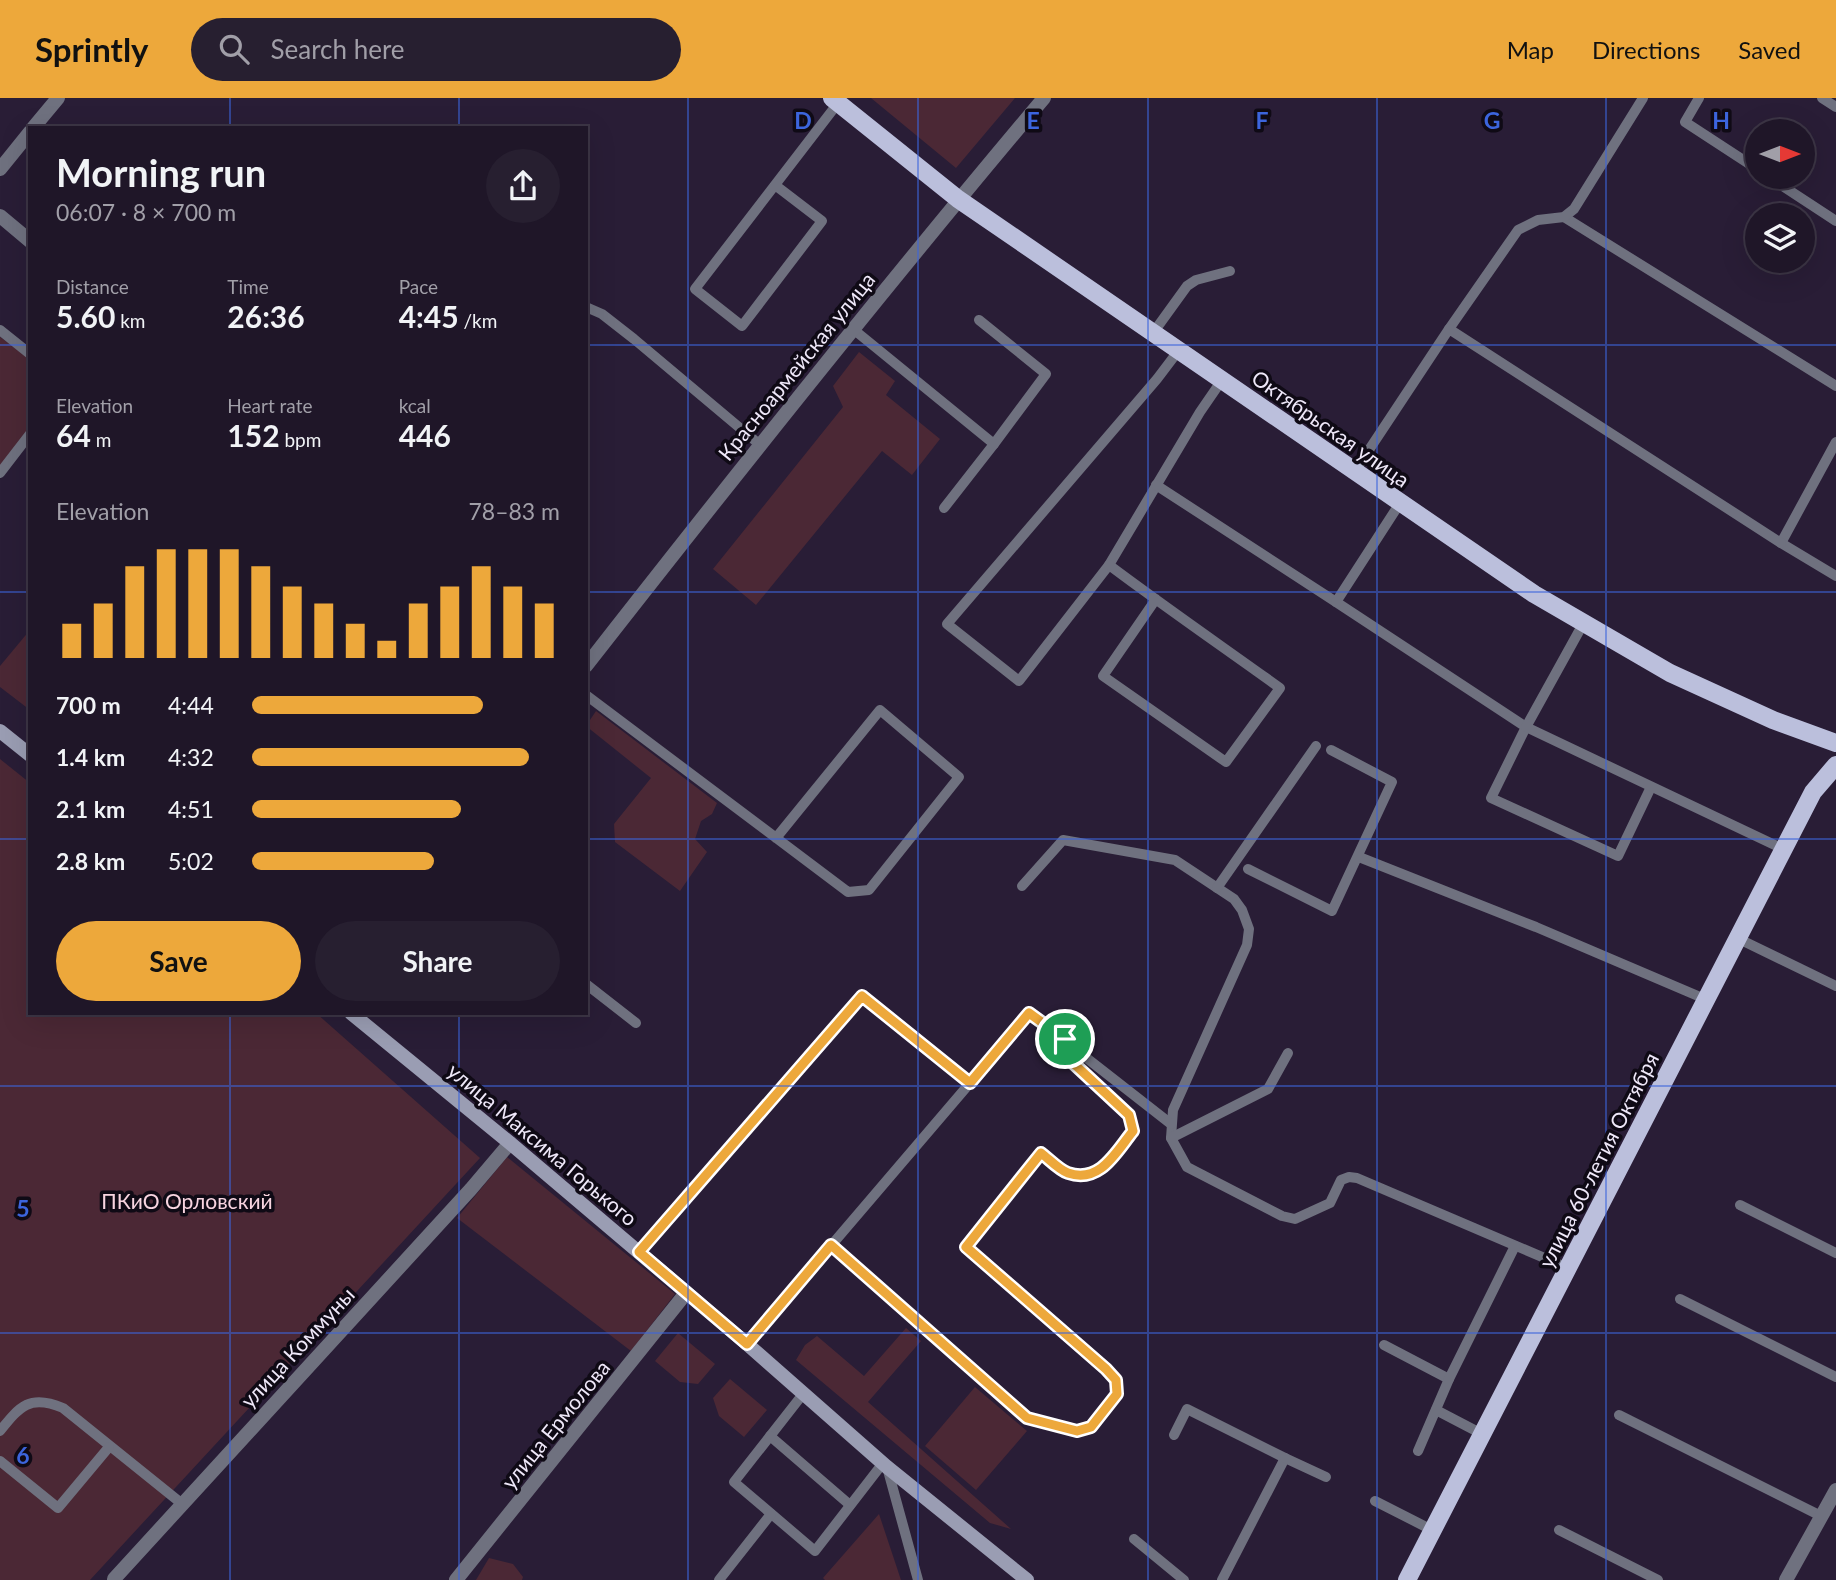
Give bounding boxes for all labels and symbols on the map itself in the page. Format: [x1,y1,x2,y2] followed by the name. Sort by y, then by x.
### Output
[794,106,812,134] text: D
[1026,106,1040,134] text: E
[1255,106,1269,134] text: F
[1484,106,1500,134] text: G
[1712,106,1730,134] text: H
[1745,119,1815,189] north arrow
[712,267,880,465] street label: Красноармейская улица
[1247,364,1415,492] street label: Октябрьская улица
[1035,1009,1095,1069] pin
[1533,1048,1663,1272] street label: улица 60-летия Октября
[443,1057,643,1231] street label: улица Максима Горького
[101,1188,273,1213] park label: ПКиО Орловский
[16,1194,30,1222] text: 5
[235,1282,359,1412] street label: улица Коммуны
[496,1355,614,1493] street label: улица Ермолова
[16,1441,30,1469] text: 6

